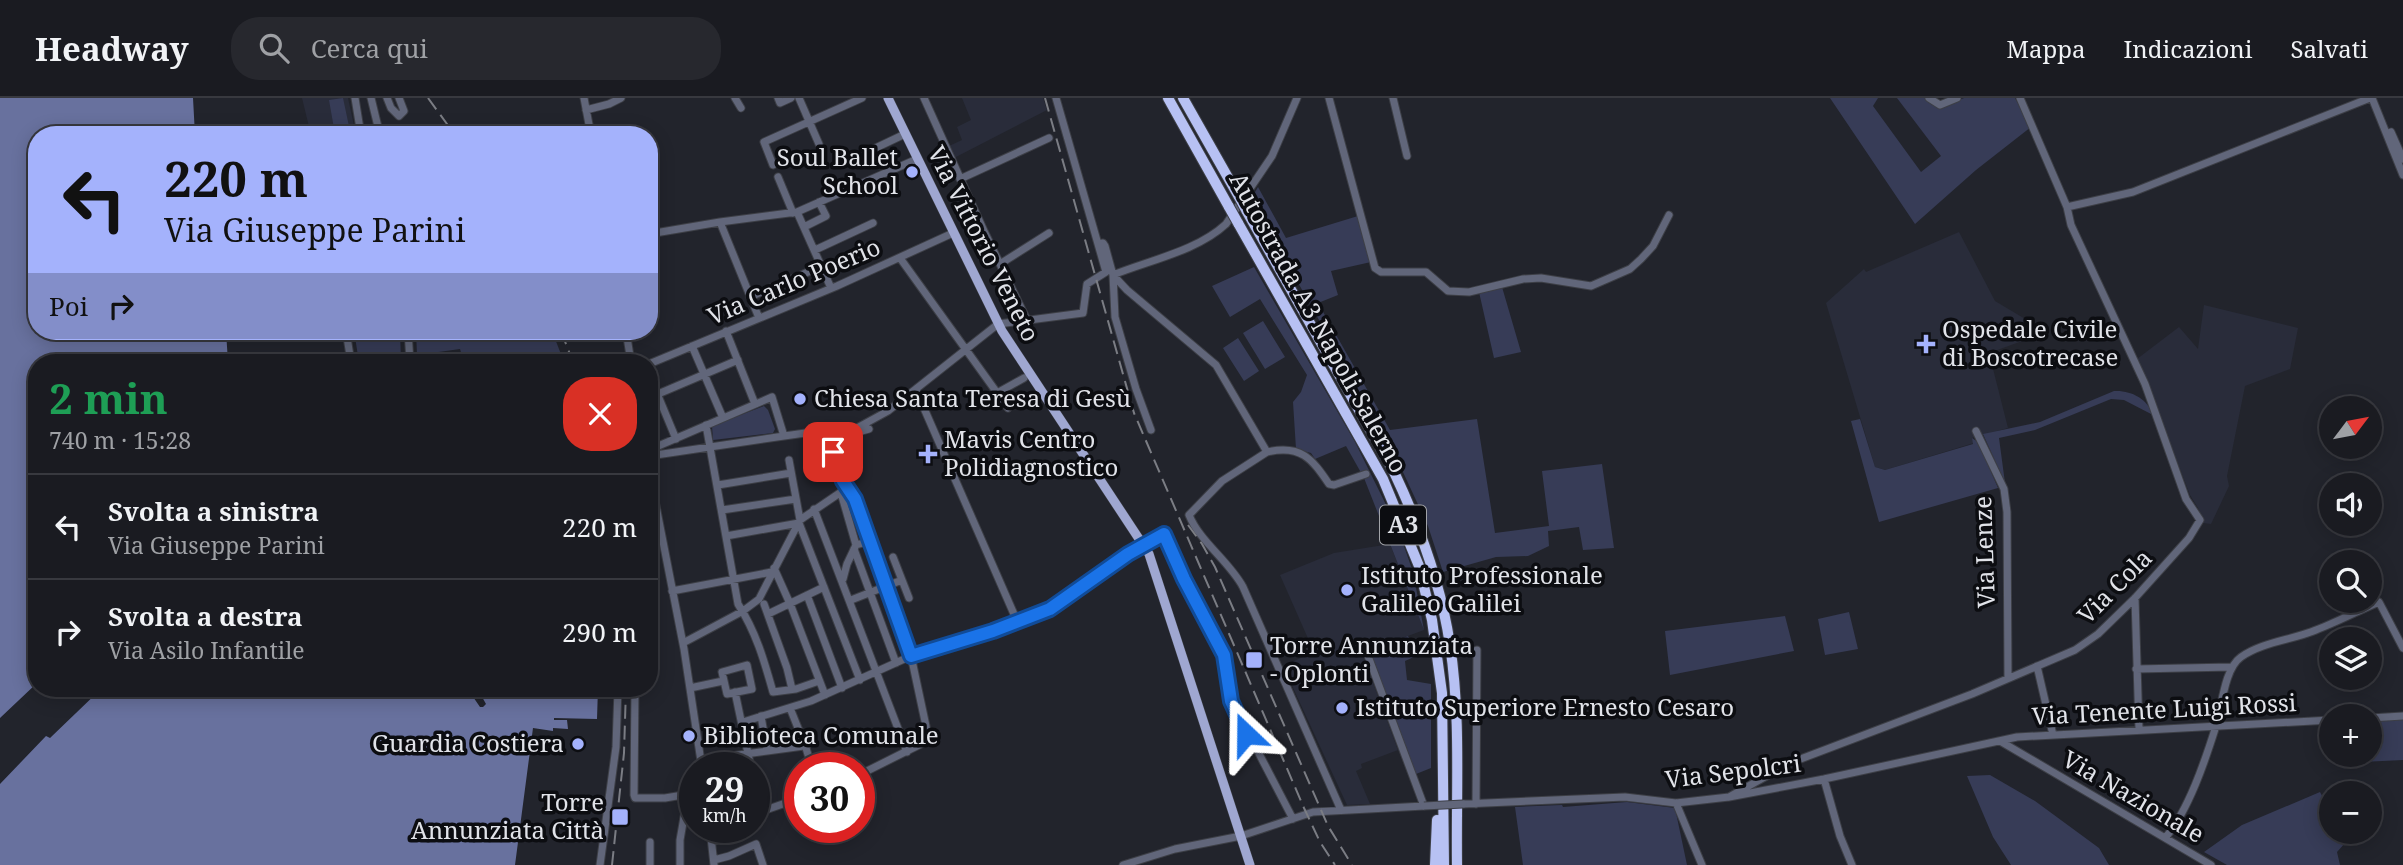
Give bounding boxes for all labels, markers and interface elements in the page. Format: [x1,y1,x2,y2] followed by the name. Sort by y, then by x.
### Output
[231,17,721,80] search box
[35,26,189,71] text: Headway
[255,29,293,67] icon: search
[311,30,428,66] text: Cerca qui
[2006,32,2085,65] text: Mappa
[2123,32,2252,65] text: Indicazioni
[2290,32,2368,65] text: Salvati
[777,140,899,201] place label: Soul Ballet School
[921,140,1048,347] street label: Via Vittorio Veneto
[164,145,308,211] text: 220 m
[49,154,140,245] icon: left
[904,164,920,180] marker: Soul Ballet School
[1223,166,1416,479] street label: Autostrada A3 Napoli-Salerno
[164,208,465,251] text: Via Giuseppe Parini
[702,229,885,332] street label: Via Carlo Poerio
[102,287,140,325] icon: right
[49,288,88,324] text: Poi
[1942,312,2118,373] place label: Ospedale Civile di Boscotrecase
[1916,334,1936,354] marker: Ospedale Civile di Boscotrecase
[49,369,168,426] text: 2 min
[563,377,637,451] button: close
[814,381,1131,414] place label: Chiesa Santa Teresa di Gesù
[792,391,808,407] marker: Chiesa Santa Teresa di Gesù
[2319,396,2382,458] north arrow
[2319,396,2382,844] map controls
[803,422,863,482] pin
[944,422,1118,483] place label: Mavis Centro Polidiagnostico
[49,424,191,456] text: 740 m · 15:28
[814,433,852,471] icon: arrive
[918,444,938,464] marker: Mavis Centro Polidiagnostico
[2319,473,2382,536] button: sound
[108,493,319,529] text: Svolta a sinistra
[1965,496,2002,609] street label: Via Lenze
[1380,506,1426,544] road number: A3
[49,508,87,546] icon: left
[562,509,637,545] text: 220 m
[108,529,325,561] text: Via Giuseppe Parini
[2069,541,2159,631] street label: Via Cola
[2319,550,2382,613] button: search
[1361,558,1603,619] place label: Istituto Professionale Galileo Galilei
[1339,582,1355,598] marker: Istituto Professionale Galileo Galilei
[108,598,303,634] text: Svolta a destra
[49,613,87,651] icon: right
[562,614,637,650] text: 290 m
[2319,627,2382,690] button: layers
[1270,628,1473,689] place label: Torre Annunziata - Oplonti
[108,634,305,666] text: Via Asilo Infantile
[1244,650,1264,670] marker: Torre Annunziata - Oplonti
[2031,685,2297,732] street label: Via Tenente Luigi Rossi
[1356,690,1734,723] place label: Istituto Superiore Ernesto Cesaro
[1209,697,1283,771] position arrow
[1334,700,1350,716] marker: Istituto Superiore Ernesto Cesaro
[2319,704,2382,767] button: +
[703,718,939,751] place label: Biblioteca Comunale
[372,726,564,759] place label: Guardia Costiera
[681,728,697,744] marker: Biblioteca Comunale
[570,736,586,752] marker: Guardia Costiera
[2057,742,2211,850] street label: Via Nazionale
[1663,746,1803,795] street label: Via Sepolcri
[784,752,875,843] speed limit sign: 30
[705,765,744,812] text: 29
[2319,781,2382,844] button: −
[411,785,604,846] place label: Torre Annunziata Città
[702,803,747,827] text: km/h
[610,807,630,827] marker: Torre Annunziata Città

